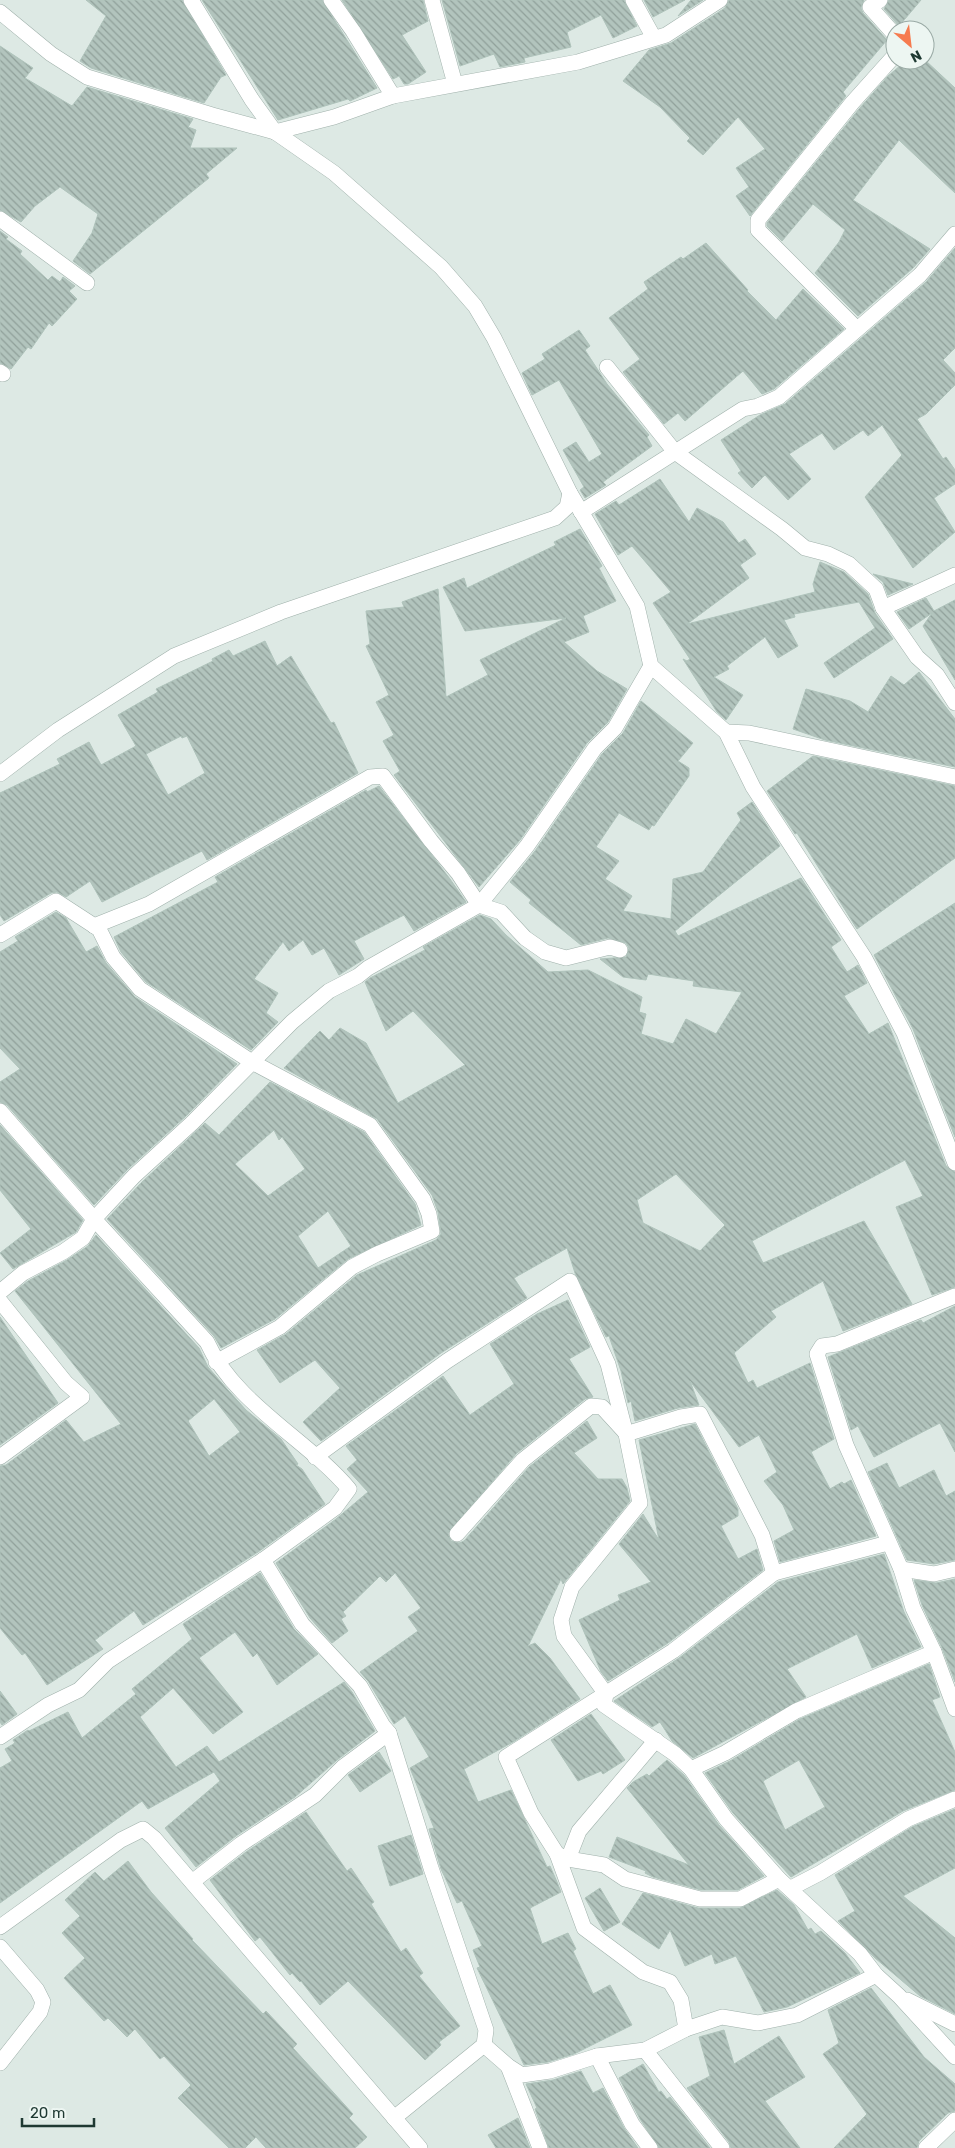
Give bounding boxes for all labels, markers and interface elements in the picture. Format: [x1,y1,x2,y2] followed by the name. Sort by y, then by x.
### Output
[885,20,935,70] north arrow
[907,46,924,66] text: N
[22,2096,95,2128] scale bar
[30,2104,65,2122] text: 20 m

